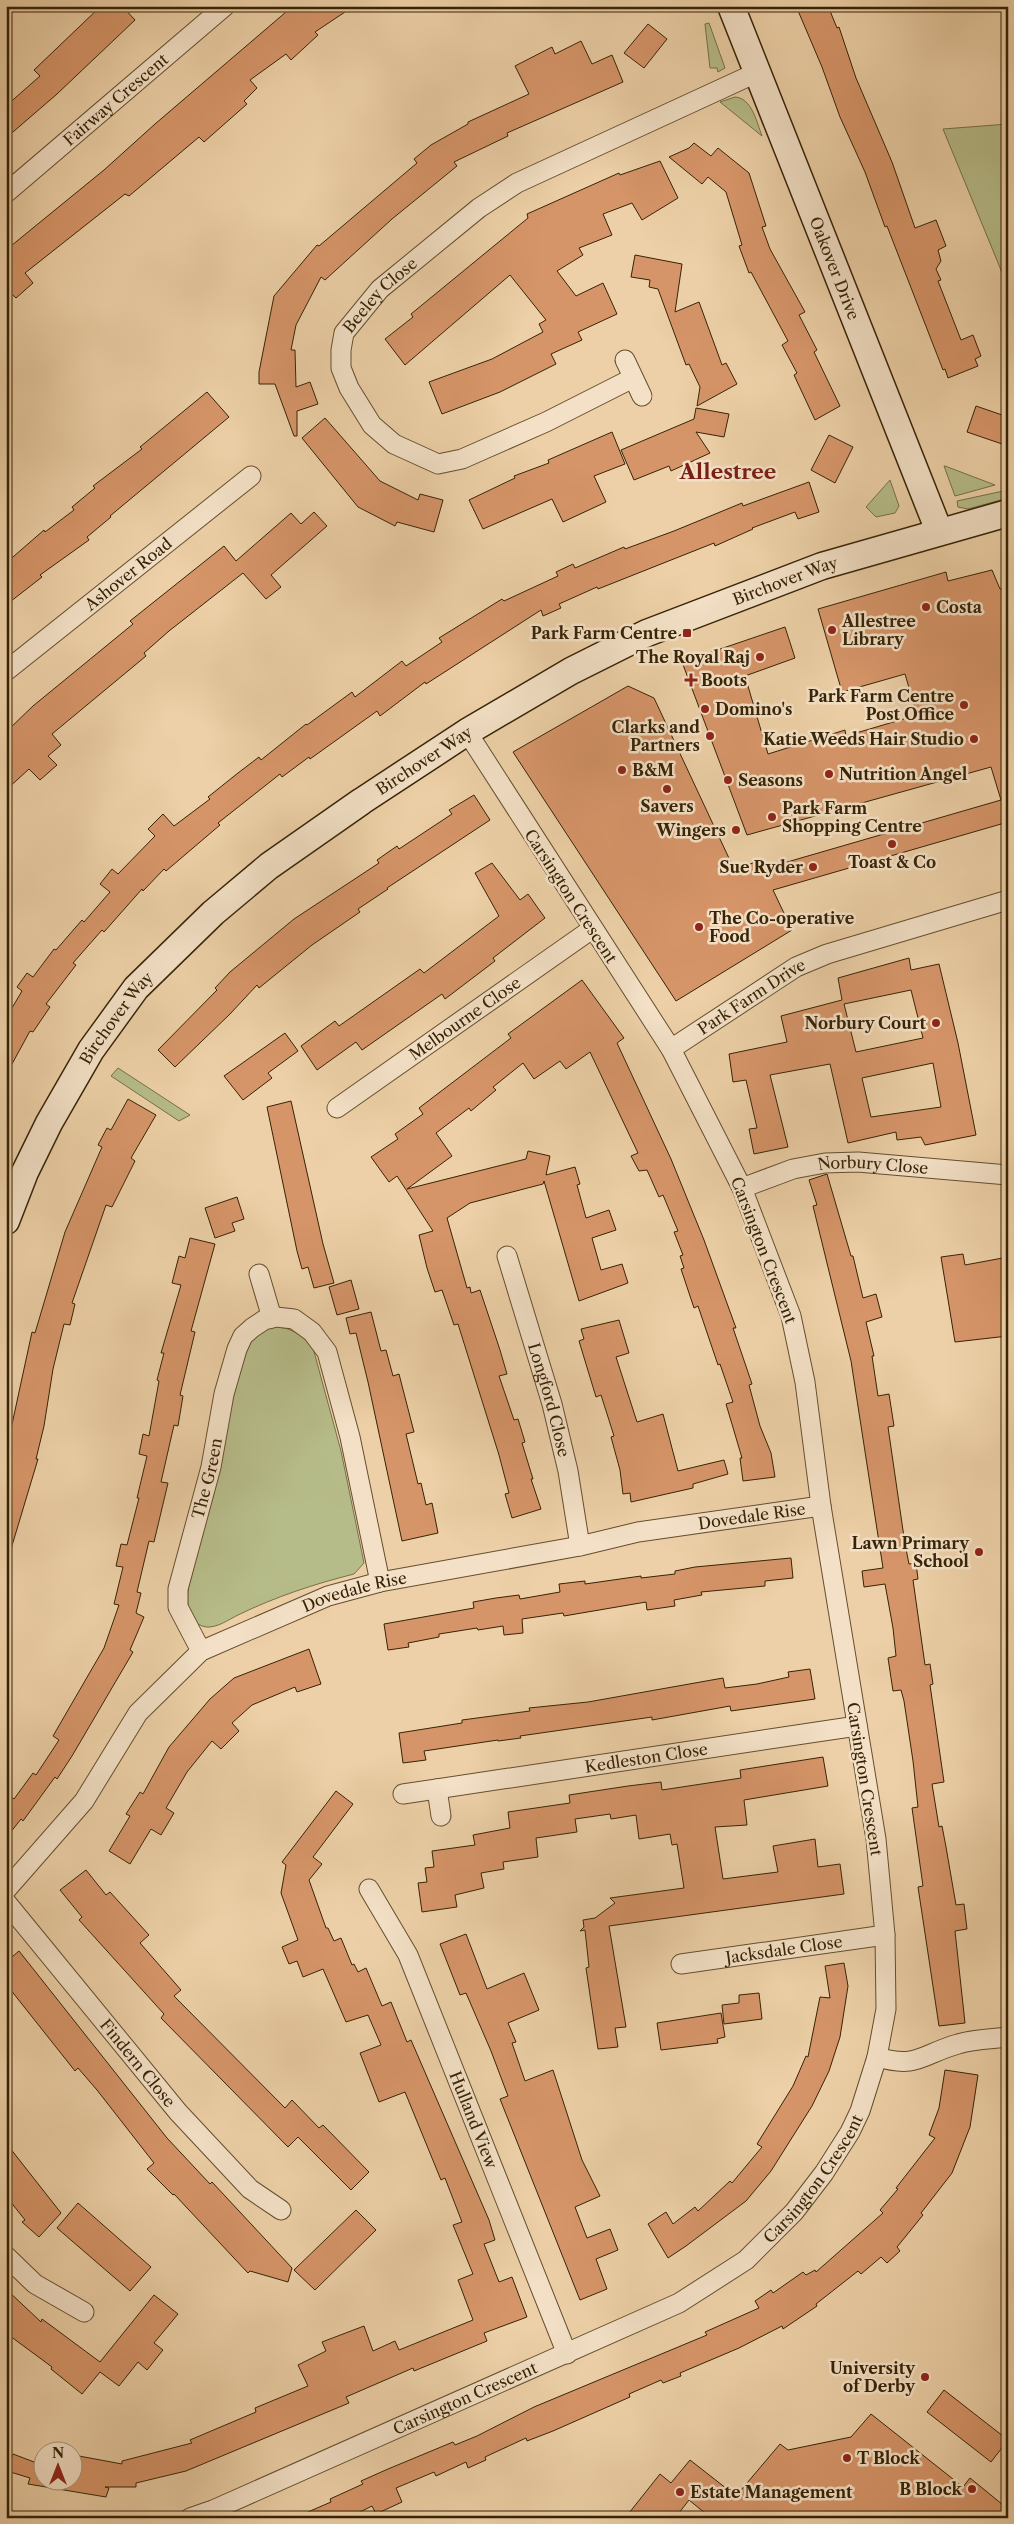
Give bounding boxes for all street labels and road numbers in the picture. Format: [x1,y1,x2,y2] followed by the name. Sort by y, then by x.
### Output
[59,49,172,150] street label: Fairway Crescent
[805,214,864,323] street label: Oakover Drive
[338,253,421,337] street label: Beeley Close
[80,533,176,615] street label: Ashover Road
[730,552,841,609] street label: Birchover Way
[372,721,476,799] street label: Birchover Way
[520,825,622,967] street label: Carsington Crescent
[694,954,808,1039] street label: Park Farm Drive
[75,967,158,1068] street label: Birchover Way
[405,972,524,1064] street label: Melbourne Close
[816,1152,929,1178] street label: Norbury Close
[727,1174,801,1326] street label: Carsington Crescent
[524,1340,574,1459] street label: Longford Close
[187,1436,226,1521] street label: The Green
[697,1498,807,1533] street label: Dovedale Rise
[299,1567,408,1616] street label: Dovedale Rise
[843,1701,887,1858] street label: Carsington Crescent
[583,1738,709,1777] street label: Kedleston Close
[721,1931,844,1968] street label: Jacksdale Close
[96,2015,180,2111] street label: Findern Close
[445,2068,502,2172] street label: Hulland View
[759,2111,867,2247] street label: Carsington Crescent
[390,2357,540,2439] street label: Carsington Crescent

